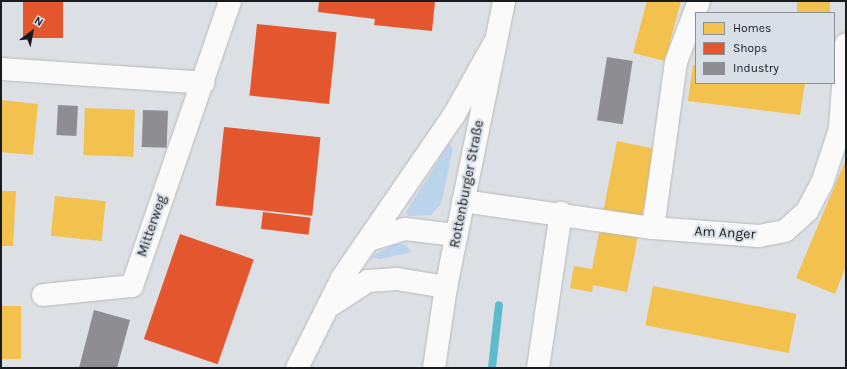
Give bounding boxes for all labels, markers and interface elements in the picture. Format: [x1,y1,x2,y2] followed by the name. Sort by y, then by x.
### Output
[12,12,52,52] north arrow
[695,12,835,84] legend
[32,14,45,29] text: N
[733,21,771,35] text: Homes
[733,41,767,55] text: Shops
[733,61,779,75] text: Industry
[446,119,488,249] street label: Rottenburger Straße
[134,193,170,259] street label: Mitterweg
[694,223,756,243] street label: Am Anger

